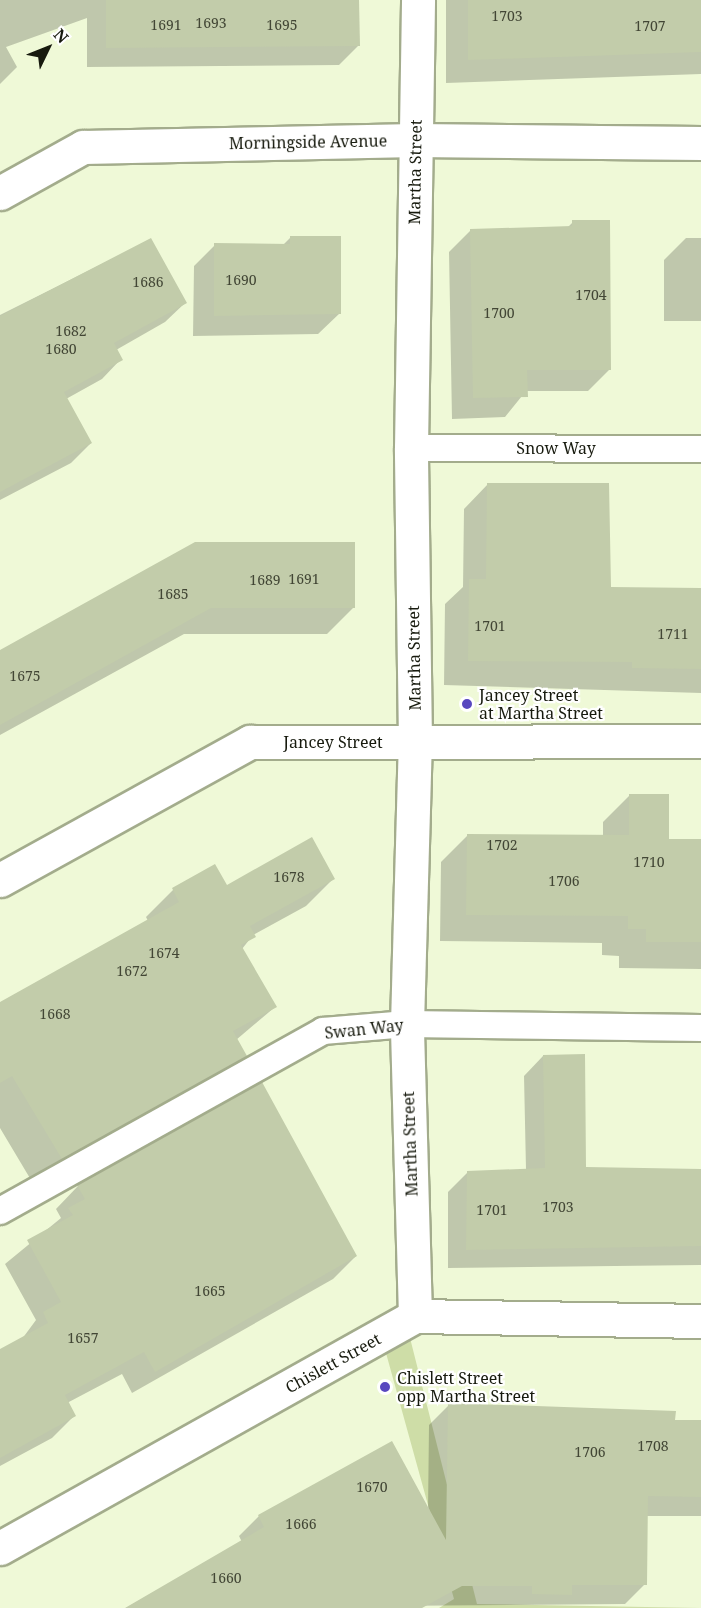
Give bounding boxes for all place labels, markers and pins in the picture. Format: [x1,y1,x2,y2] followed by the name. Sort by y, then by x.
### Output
[479,685,603,723] place label: Jancey Street at Martha Street
[460,697,474,711] marker: Jancey Street at Martha Street
[397,1368,535,1406] place label: Chislett Street opp Martha Street
[378,1380,392,1394] marker: Chislett Street opp Martha Street

